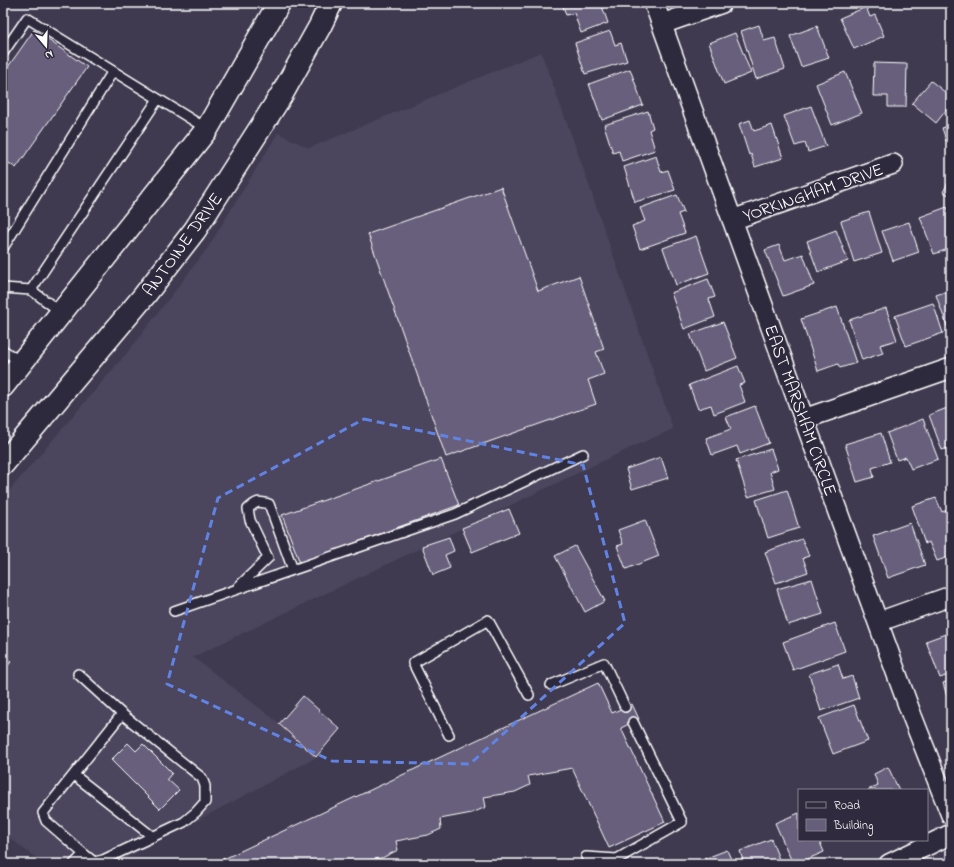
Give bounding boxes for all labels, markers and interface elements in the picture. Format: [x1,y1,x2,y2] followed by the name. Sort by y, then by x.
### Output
[26,26,66,66] north arrow
[43,46,55,63] text: N
[740,158,887,230] street label: YORKINGHAM DRIVE
[137,188,230,303] street label: ANTOINE DRIVE
[756,321,842,500] street label: EAST MARSHAM CIRCLE
[798,789,928,841] legend
[834,797,860,815] text: Road
[833,817,873,836] text: Building

